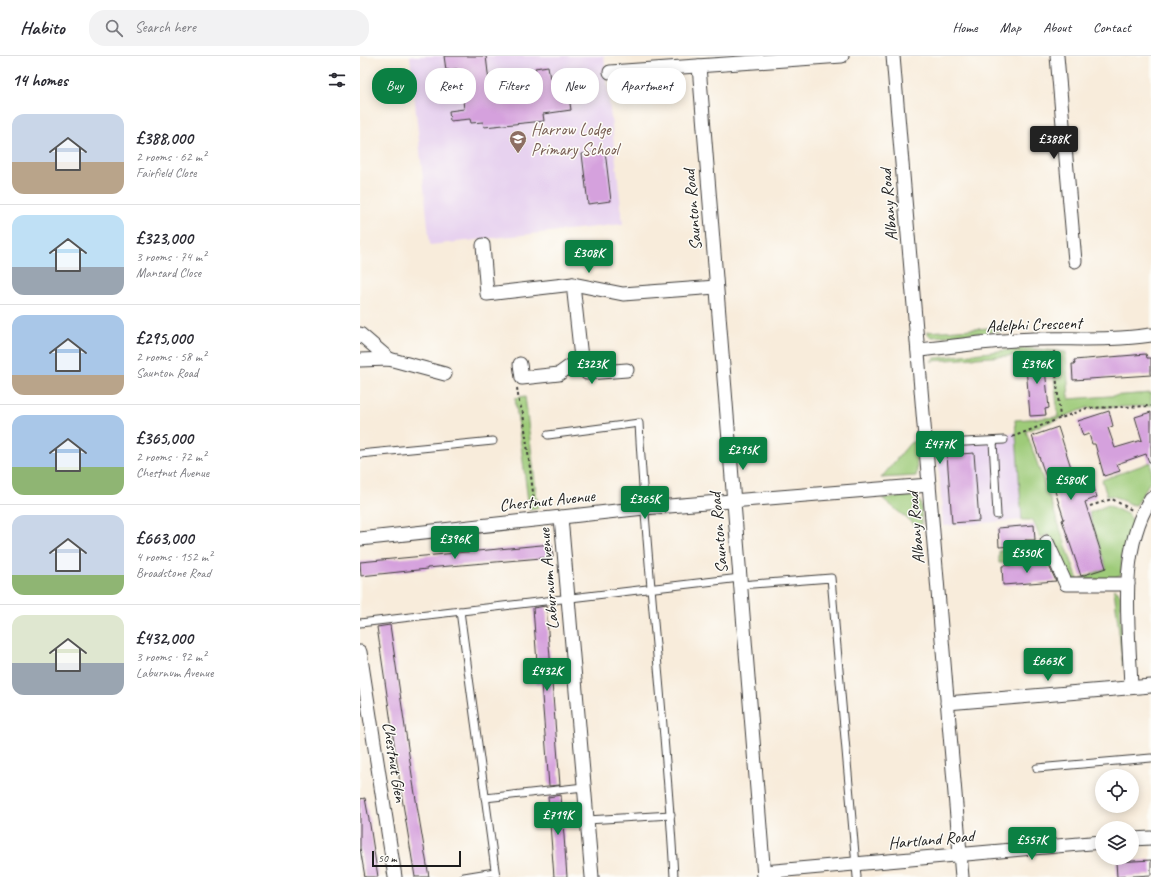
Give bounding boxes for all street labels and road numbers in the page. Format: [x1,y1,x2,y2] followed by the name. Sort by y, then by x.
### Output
[875,165,902,242] street label: Albany Road
[678,166,707,251] street label: Saunton Road
[986,312,1084,337] street label: Adelphi Crescent
[498,485,597,516] street label: Chestnut Avenue
[902,488,929,565] street label: Albany Road
[704,489,733,574] street label: Saunton Road
[533,526,563,630] street label: Laburnum Avenue
[378,720,411,805] street label: Chestnut Glen
[887,825,977,854] street label: Hartland Road

